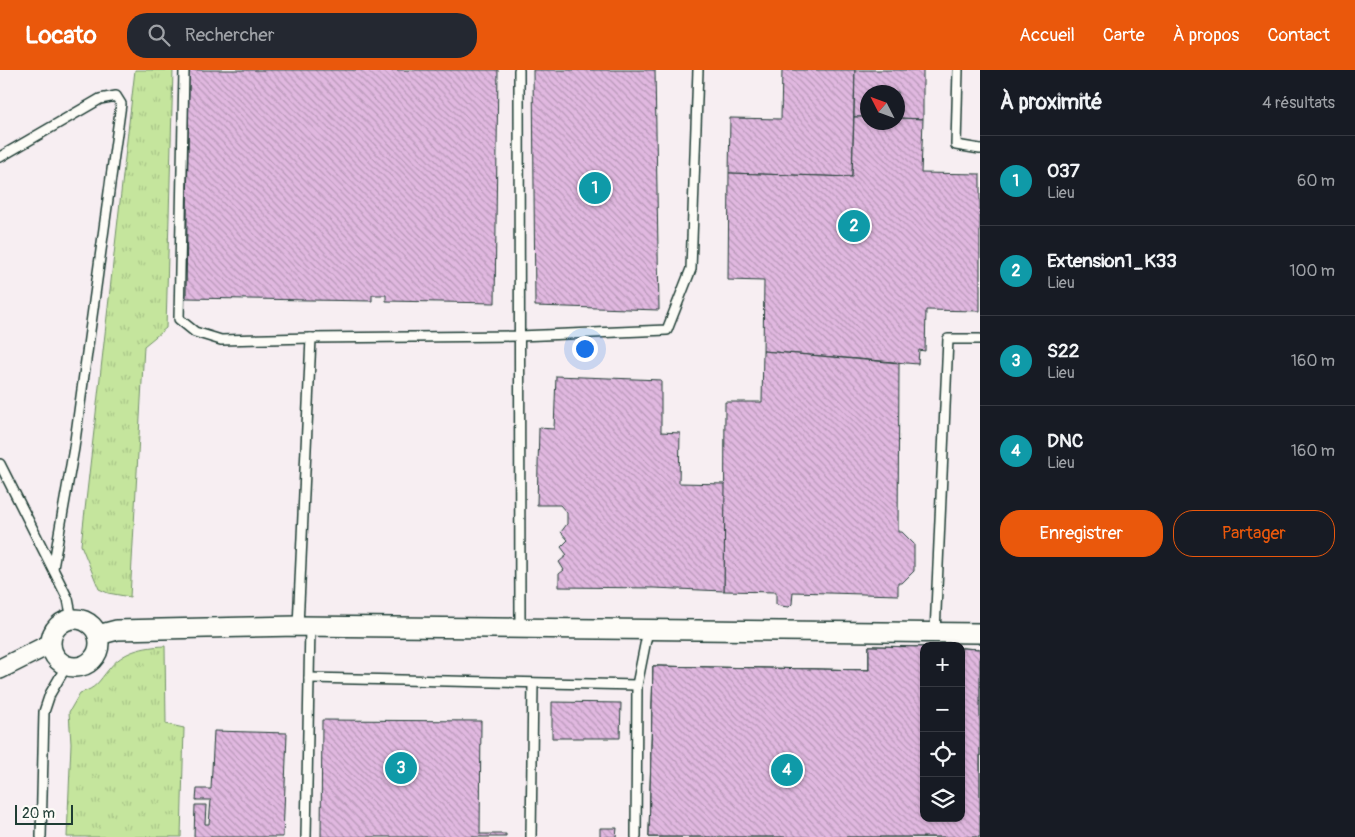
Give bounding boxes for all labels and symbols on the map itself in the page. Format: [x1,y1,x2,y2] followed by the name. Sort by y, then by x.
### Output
[860,85,905,130] north arrow
[579,169,611,207] pin: 1
[838,207,870,245] pin: 2
[572,336,598,362] your location
[385,749,417,787] pin: 3
[771,751,803,789] pin: 4
[15,802,72,825] scale bar

